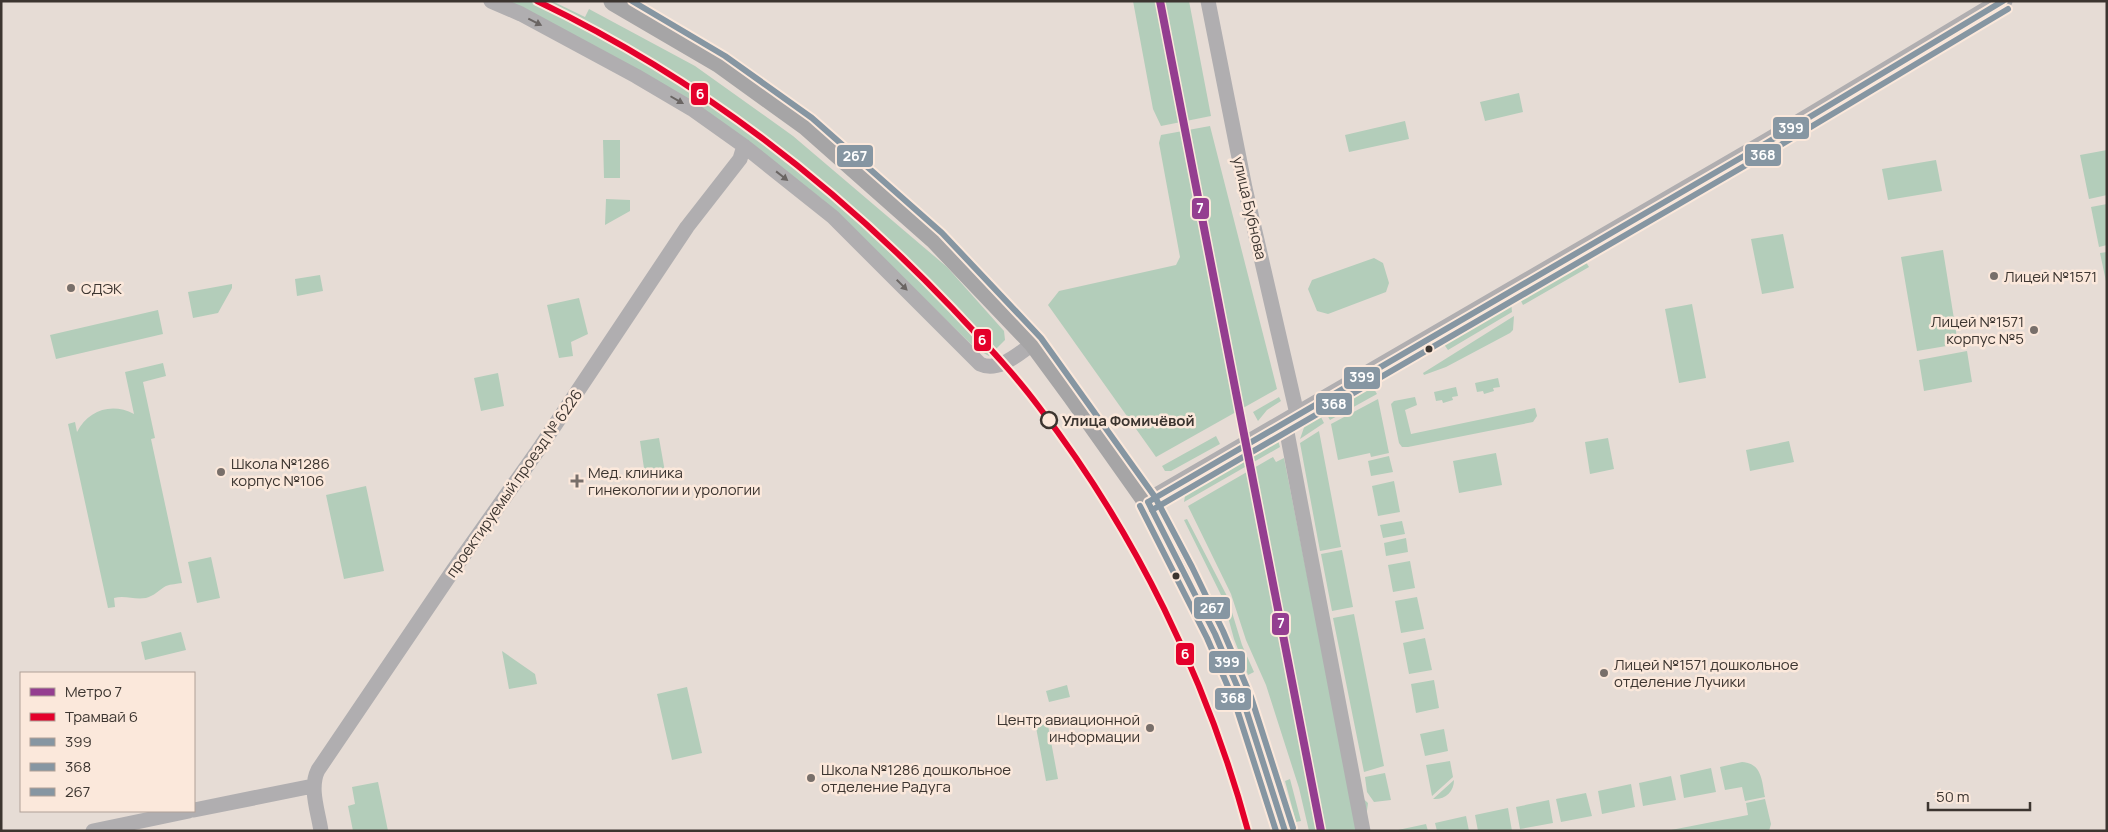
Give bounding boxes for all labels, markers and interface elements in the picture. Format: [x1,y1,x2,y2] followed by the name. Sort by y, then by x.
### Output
[528,18,542,26] one-way arrow
[690,82,709,106] line badge: 6
[696,84,704,103] text: 6
[671,96,684,105] one-way arrow
[1772,116,1810,140] line badge: 399
[1778,118,1804,137] text: 399
[1744,143,1782,167] line badge: 368
[836,144,874,168] line badge: 267
[1750,145,1776,164] text: 368
[843,146,867,165] text: 267
[1228,154,1272,262] street label: улица Бубнова
[776,170,789,181] one-way arrow
[1191,197,1210,220] line badge: 7
[1196,198,1204,217] text: 7
[2004,266,2097,287] place label: Лицей №1571
[1988,270,2000,282] marker: Лицей №1571
[81,278,122,299] place label: СДЭК
[896,279,908,291] one-way arrow
[65,282,77,294] marker: СДЭК
[1931,311,2024,349] place label: Лицей №1571 корпус №5
[2028,324,2040,336] marker: Лицей №1571 корпус №5
[973,328,992,352] line badge: 6
[978,330,986,349] text: 6
[1424,344,1434,354] unlabelled marker
[1343,366,1381,390] line badge: 399
[1349,367,1375,386] text: 399
[441,385,587,581] street label: проектируемый проезд № 6226
[1315,392,1353,416] line badge: 368
[1321,394,1347,413] text: 368
[1062,410,1195,431] place label: Улица Фомичёвой
[1040,411,1058,429] marker: Улица Фомичёвой
[231,453,330,491] place label: Школа №1286 корпус №106
[588,462,761,500] place label: Мед. клиника гинекологии и урологии
[215,466,227,478] marker: Школа №1286 корпус №106
[570,474,584,488] marker: Мед. клиника гинекологии и урологии
[1171,571,1181,581] unlabelled marker
[1193,596,1231,620] line badge: 267
[1200,598,1224,617] text: 267
[1271,612,1290,636] line badge: 7
[1277,613,1285,632] text: 7
[1175,642,1195,666] line badge: 6
[1181,644,1189,663] text: 6
[1208,650,1246,674] line badge: 399
[1214,652,1240,671] text: 399
[1614,654,1799,692] place label: Лицей №1571 дошкольное отделение Лучики
[1598,667,1610,679] marker: Лицей №1571 дошкольное отделение Лучики
[20,672,195,812] legend
[65,681,122,702] text: Метро 7
[1214,687,1252,711] line badge: 368
[1220,688,1246,707] text: 368
[65,706,138,727] text: Трамвай 6
[997,709,1140,747] place label: Центр авиационной информации
[1144,722,1156,734] marker: Центр авиационной информации
[65,731,92,752] text: 399
[65,756,91,777] text: 368
[821,759,1011,797] place label: Школа №1286 дошкольное отделение Радуга
[805,772,817,784] marker: Школа №1286 дошкольное отделение Радуга
[1928,780,2030,812] scale bar
[65,781,90,802] text: 267
[1936,786,1970,807] text: 50 m

